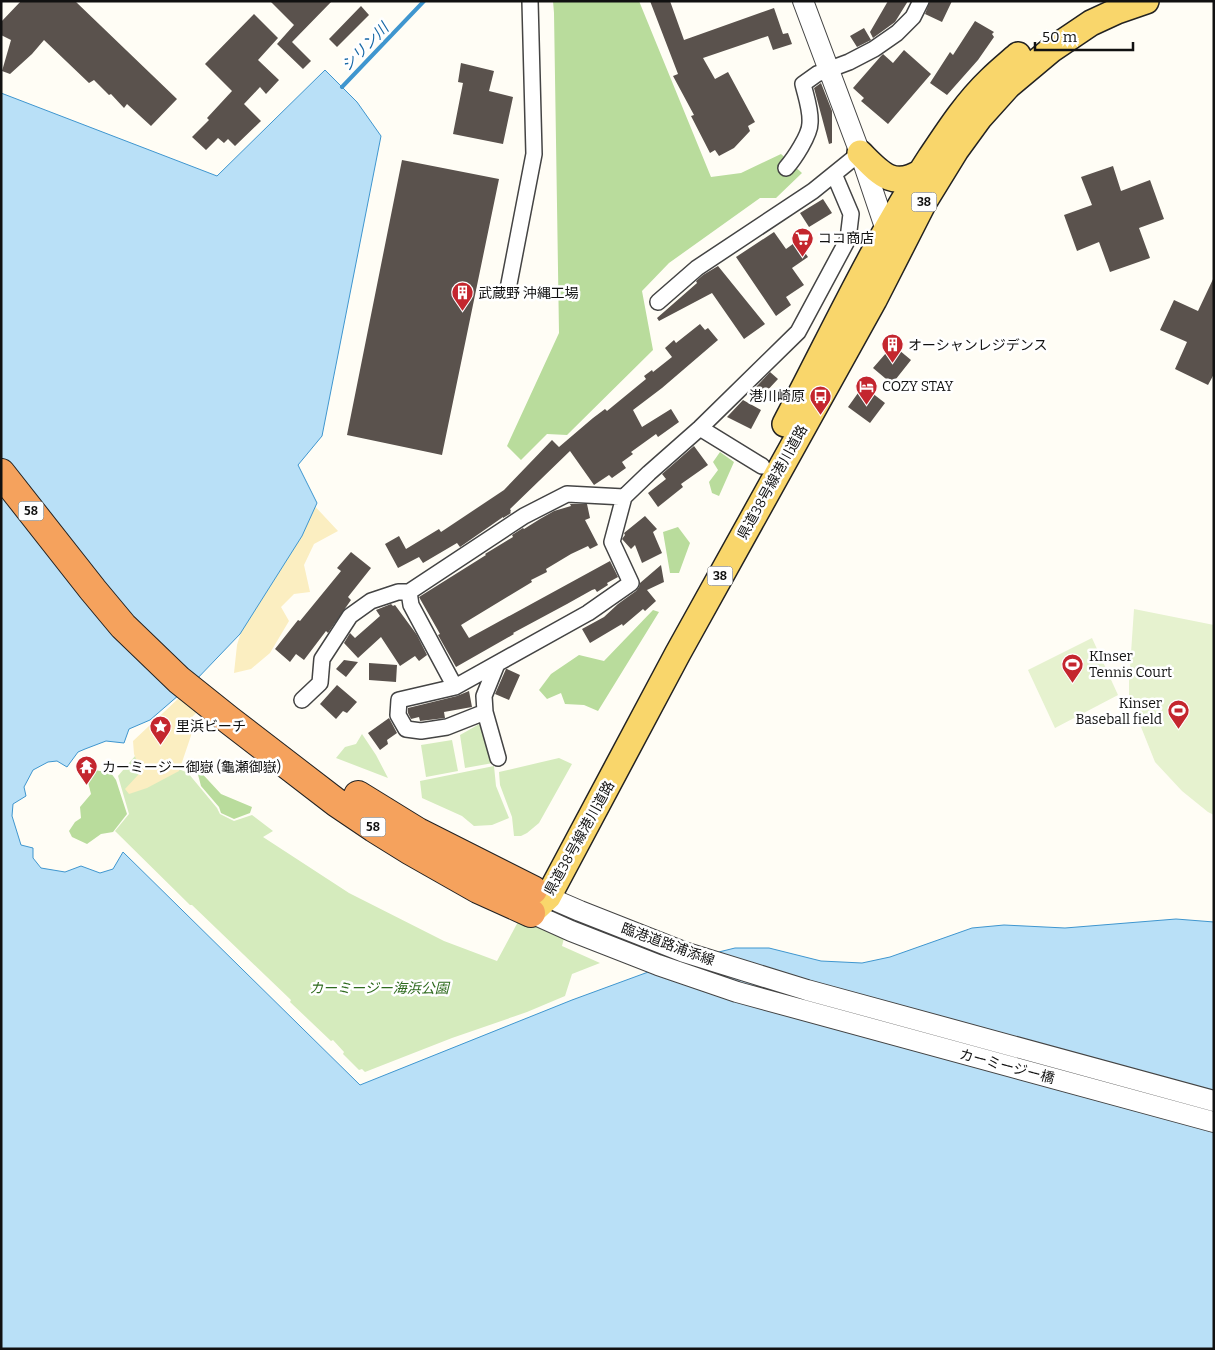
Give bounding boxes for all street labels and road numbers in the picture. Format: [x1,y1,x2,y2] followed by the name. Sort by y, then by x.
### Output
[912,192,936,212] road number: 38
[734,422,811,543] street label: 県道38号線港川道路
[18,502,44,520] road number: 58
[708,566,732,586] road number: 38
[541,778,618,899] street label: 県道38号線港川道路
[360,818,386,836] road number: 58
[619,920,717,969] street label: 臨港道路浦添線
[957,1046,1056,1087] street label: カーミージー橋

